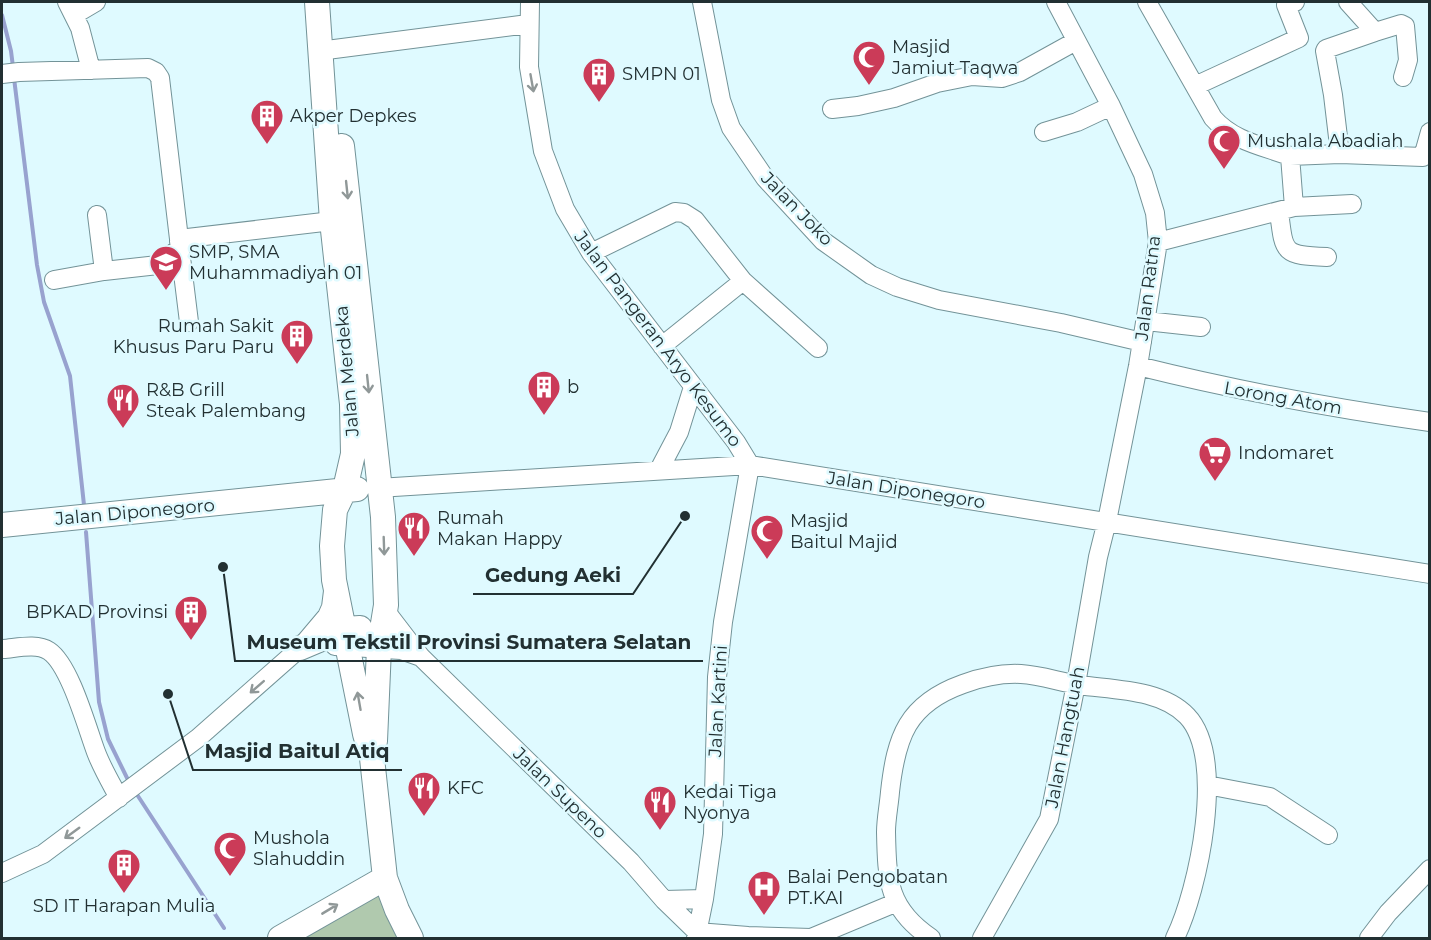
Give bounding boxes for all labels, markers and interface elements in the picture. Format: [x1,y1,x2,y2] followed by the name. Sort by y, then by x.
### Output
[891,36,1018,79] place label: Masjid Jamiut Taqwa
[851,39,887,86] mosque icon: Masjid Jamiut Taqwa
[581,56,617,103] building icon: SMPN 01
[622,63,701,85] place label: SMPN 01
[527,72,538,92] one-way arrow
[249,98,285,145] building icon: Akper Depkes
[290,105,417,127] place label: Akper Depkes
[1206,123,1242,170] mosque icon: Mushala Abadiah
[1247,130,1404,152] place label: Mushala Abadiah
[756,167,838,250] street label: Jalan Joko
[342,180,353,200] one-way arrow
[569,226,746,451] street label: Jalan Pangeran Aryo Kesumo
[1131,234,1165,343] street label: Jalan Ratna
[189,241,362,284] place label: SMP, SMA Muhammadiyah 01
[148,244,184,291] school or university icon: SMP, SMA Muhammadiyah 01
[330,305,364,438] street label: Jalan Merdeka
[113,315,274,358] place label: Rumah Sakit Khusus Paru Paru
[279,318,315,365] building icon: Rumah Sakit Khusus Paru Paru
[526,369,562,416] building icon: b
[363,374,374,394] one-way arrow
[567,376,579,398] place label: b
[1222,377,1344,419] street label: Lorong Atom
[146,379,306,422] place label: R&B Grill Steak Palembang
[105,382,141,429] restaurant icon: R&B Grill Steak Palembang
[1197,435,1233,482] supermarket icon: Indomaret
[1238,442,1334,464] place label: Indomaret
[824,466,987,513] street label: Jalan Diponegoro
[53,494,216,530] street label: Jalan Diponegoro
[437,507,562,550] place label: Rumah Makan Happy
[396,510,432,557] restaurant icon: Rumah Makan Happy
[790,510,898,553] place label: Masjid Baitul Majid
[749,513,785,560] mosque icon: Masjid Baitul Majid
[378,536,389,555] one-way arrow
[473,556,633,594] callout: Gedung Aeki
[485,563,621,587] text: Gedung Aeki
[173,594,209,641] building icon: BPKAD Provinsi
[26,601,168,623] place label: BPKAD Provinsi
[235,623,703,661] callout: Museum Tekstil Provinsi Sumatera Selatan
[247,630,691,654] text: Museum Tekstil Provinsi Sumatera Selatan
[704,645,732,758] street label: Jalan Kartini
[1040,664,1090,811] street label: Jalan Hangtuah
[249,680,264,694] one-way arrow
[353,692,364,711] one-way arrow
[193,732,402,770] callout: Masjid Baitul Atiq
[204,739,390,763] text: Masjid Baitul Atiq
[508,742,611,843] street label: Jalan Supeno
[406,770,442,817] restaurant icon: KFC
[447,777,484,799] place label: KFC
[683,781,777,824] place label: Kedai Tiga Nyonya
[642,784,678,831] restaurant icon: Kedai Tiga Nyonya
[64,827,80,839] one-way arrow
[253,827,345,870] place label: Mushola Slahuddin
[212,830,248,877] mosque icon: Mushola Slahuddin
[106,847,142,894] building icon: SD IT Harapan Mulia
[787,866,948,909] place label: Balai Pengobatan PT.KAI
[746,869,782,916] hospital icon: Balai Pengobatan PT.KAI
[33,895,215,917] place label: SD IT Harapan Mulia
[321,902,338,914] one-way arrow

